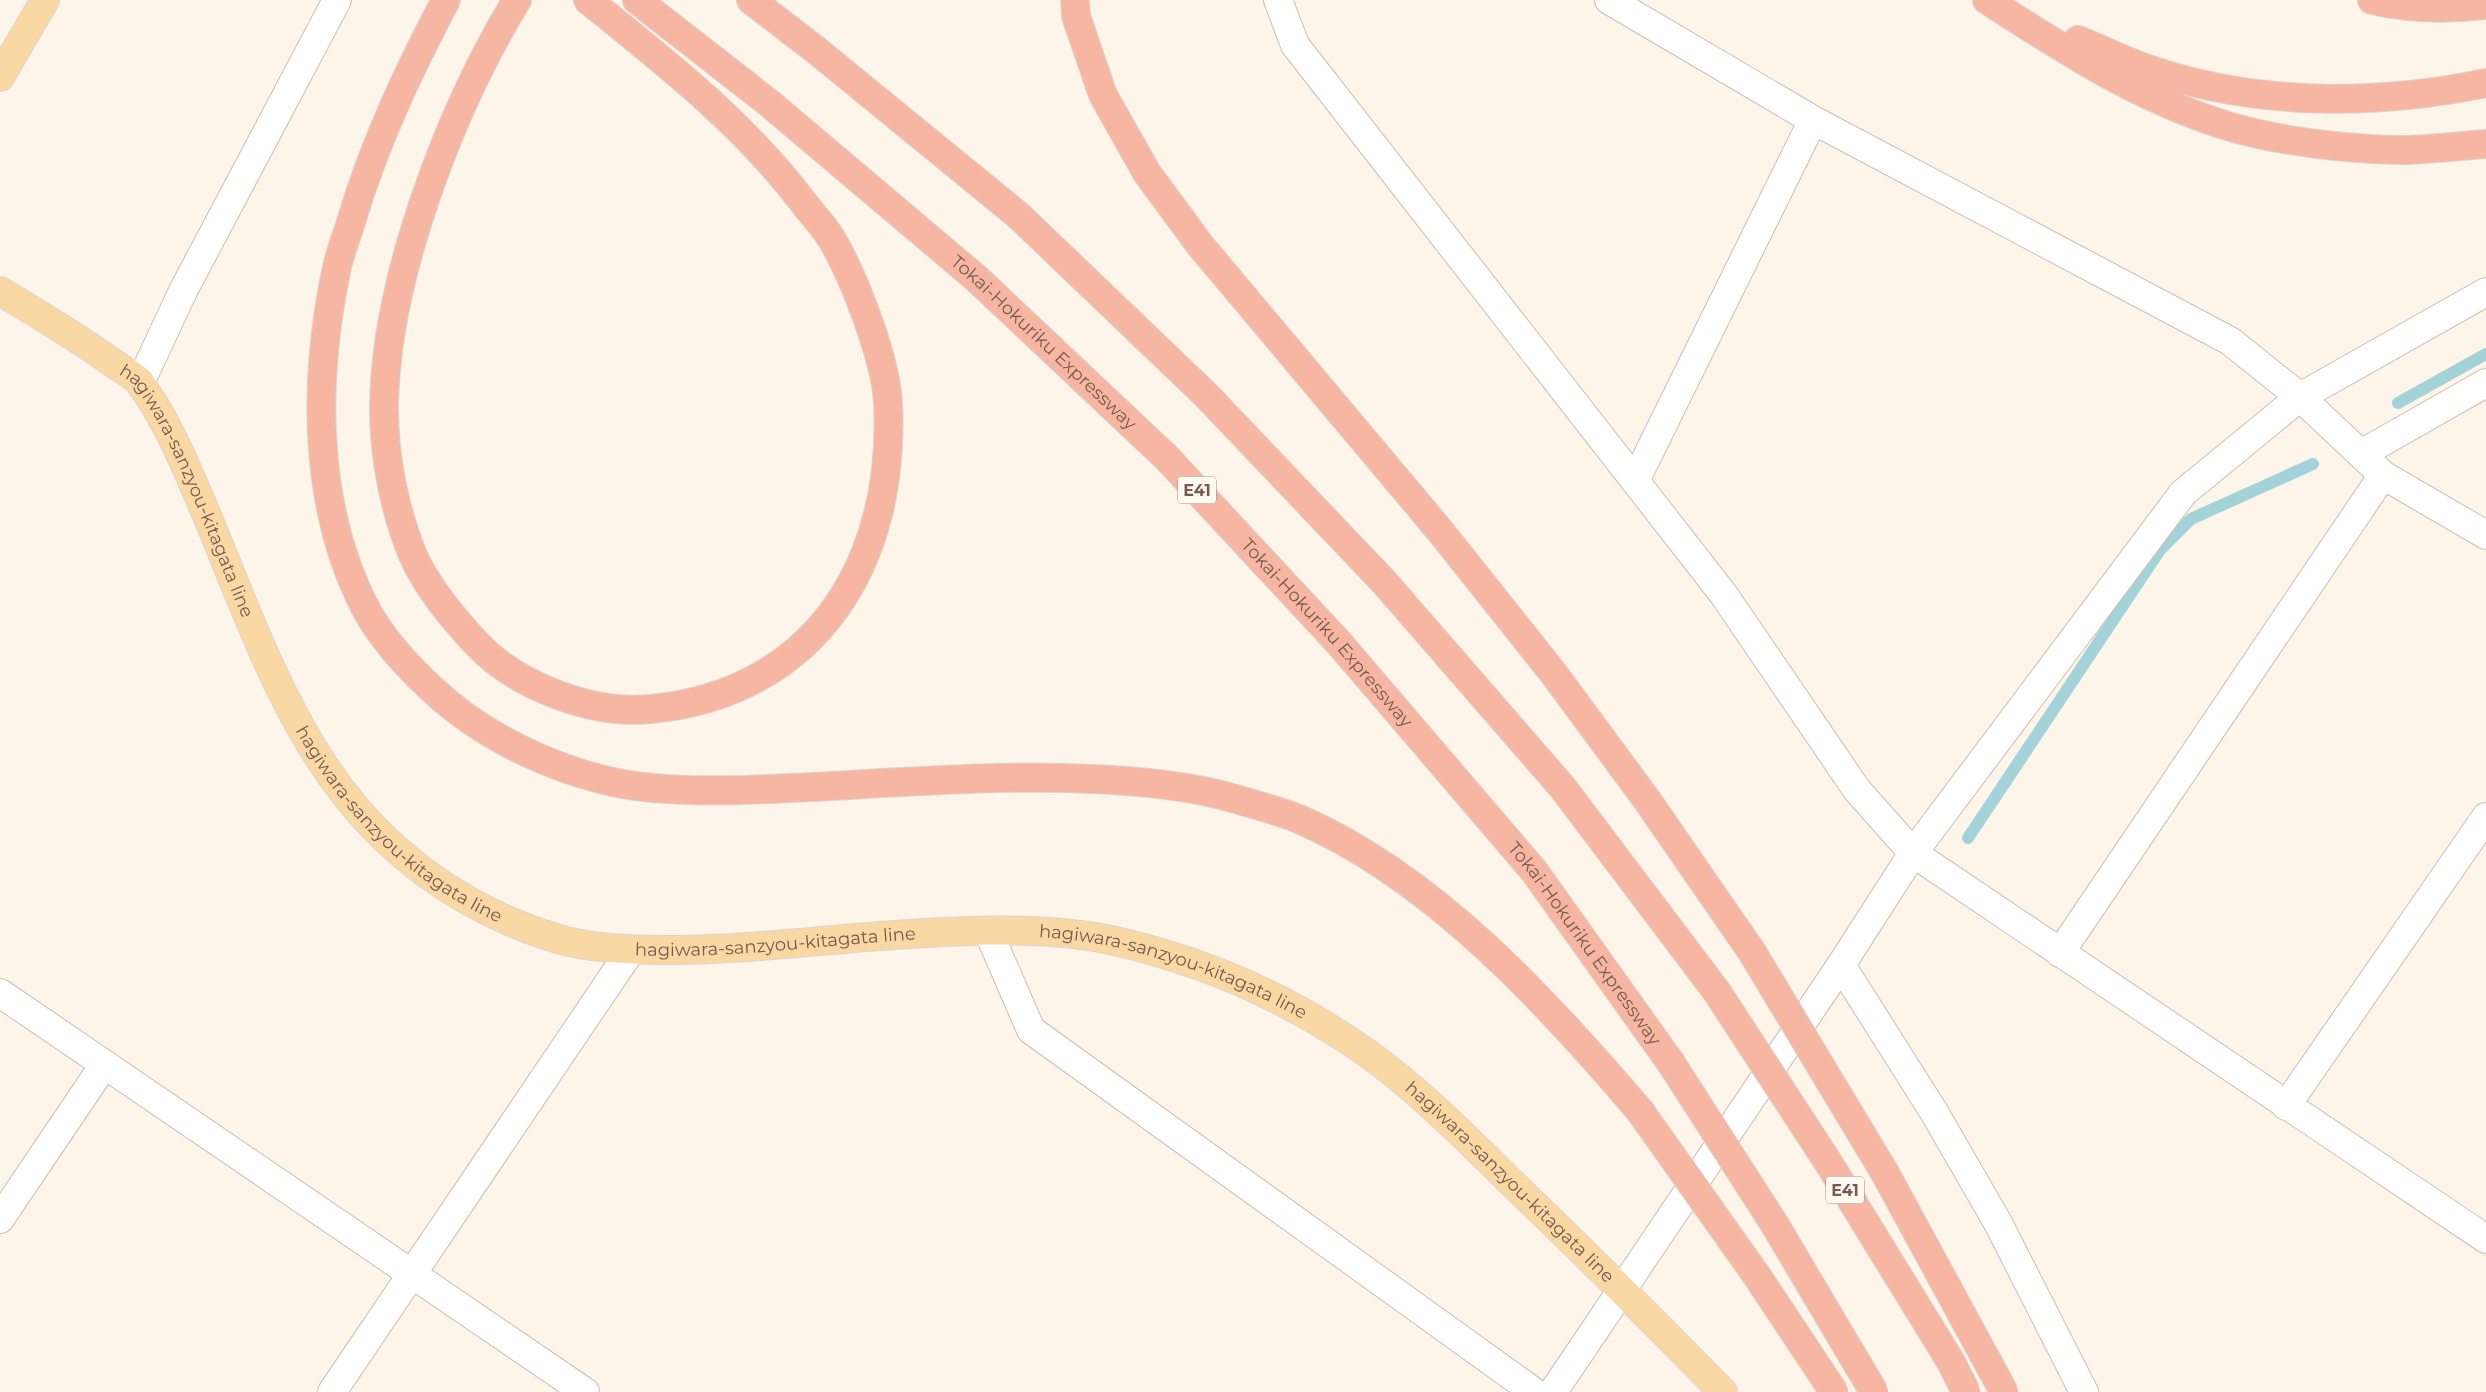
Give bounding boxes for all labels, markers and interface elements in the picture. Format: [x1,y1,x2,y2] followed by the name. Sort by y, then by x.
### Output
[946,251,1141,435] street label: Tokai-Hokuriku Expressway
[116,359,258,621] street label: hagiwara-sanzyou-kitagata line
[1178,476,1216,504] road number: E41
[1237,534,1417,732] street label: Tokai-Hokuriku Expressway
[291,722,506,927] street label: hagiwara-sanzyou-kitagata line
[1503,838,1666,1050] street label: Tokai-Hokuriku Expressway
[1038,920,1311,1024] street label: hagiwara-sanzyou-kitagata line
[635,923,916,961] street label: hagiwara-sanzyou-kitagata line
[1401,1077,1619,1288] street label: hagiwara-sanzyou-kitagata line
[1826,1176,1864,1204] road number: E41

